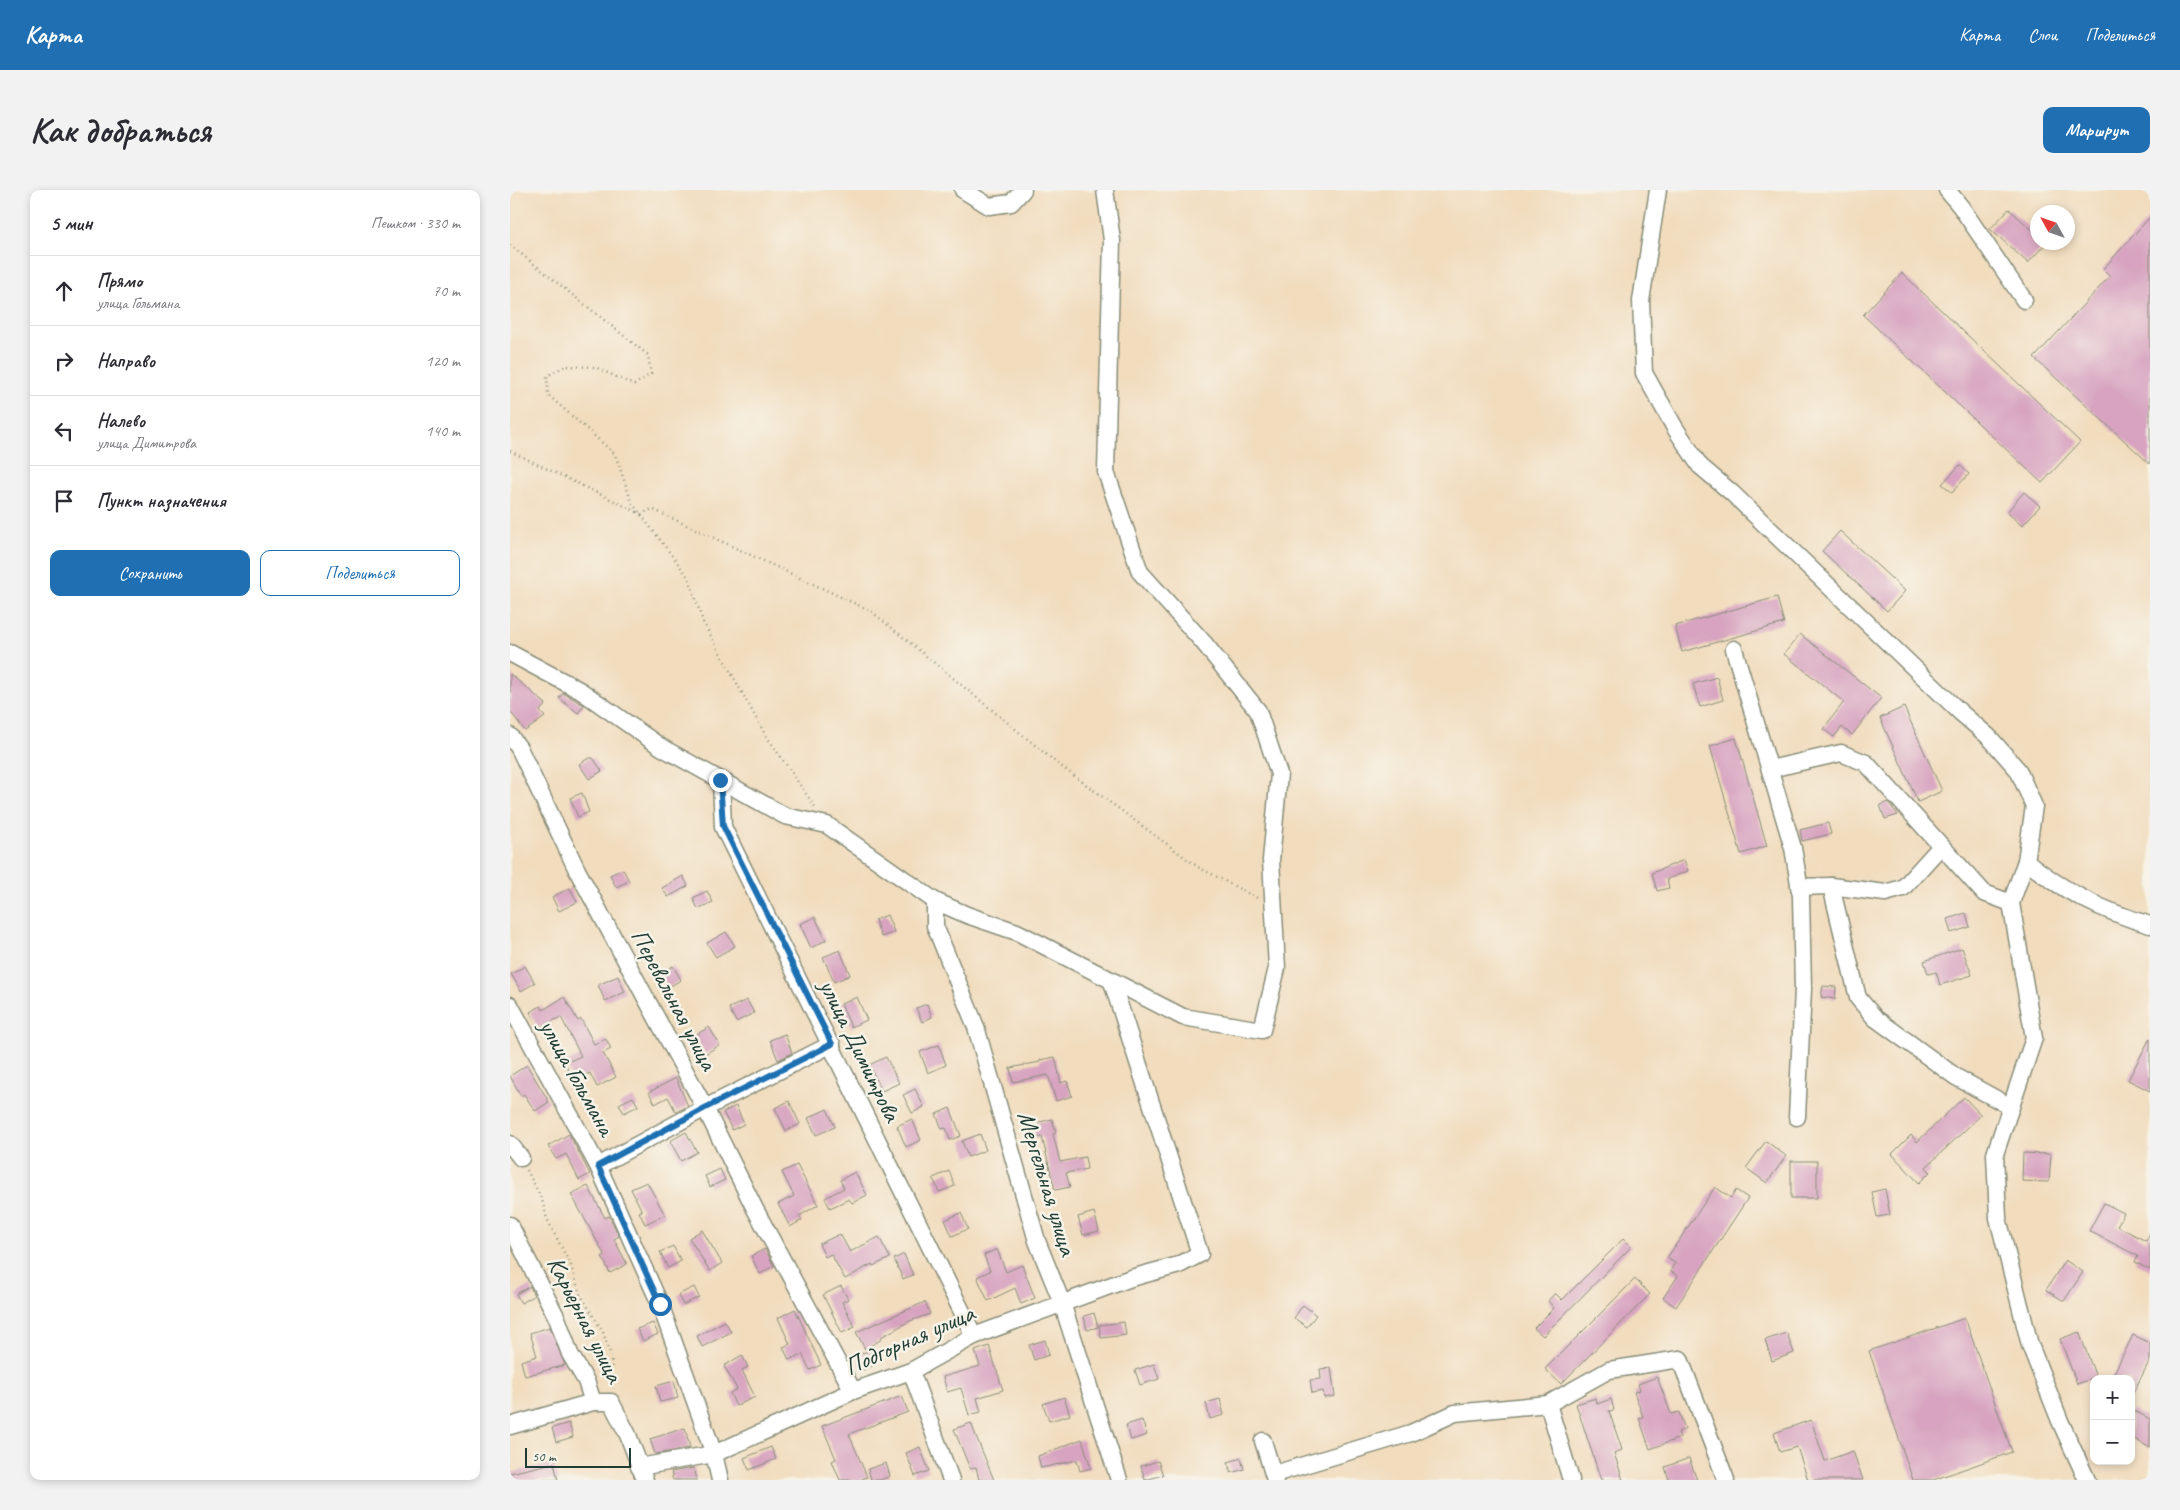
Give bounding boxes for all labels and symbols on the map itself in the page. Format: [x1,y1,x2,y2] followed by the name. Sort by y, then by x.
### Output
[2030,205,2075,250] north arrow
[709,769,732,792] route end
[623,923,726,1077] street label: Перевальная улица
[811,972,909,1129] street label: улица Димитрова
[531,1012,624,1144] street label: улица Гольмана
[1010,1107,1085,1261] street label: Мергельная улица
[540,1251,632,1390] street label: Карьерная улица
[649,1293,672,1316] route start
[839,1296,981,1383] street label: Подгорная улица
[525,1445,631,1468] scale bar

